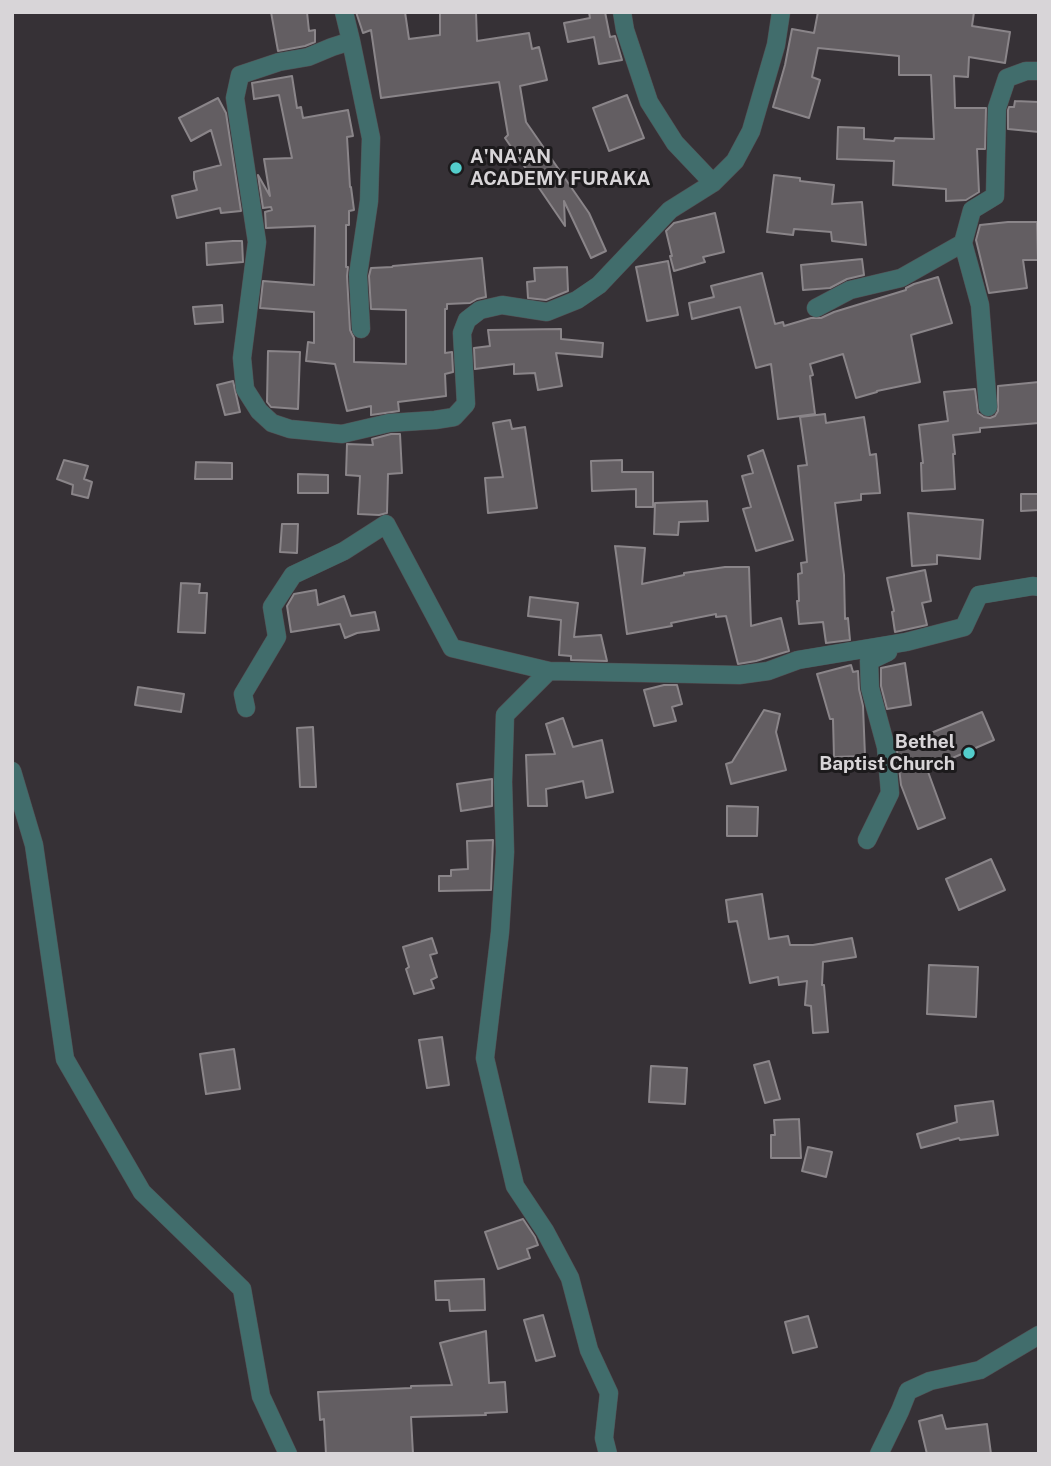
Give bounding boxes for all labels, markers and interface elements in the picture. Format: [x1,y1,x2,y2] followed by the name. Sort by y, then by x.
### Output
[470,146,651,190] place label: A'NA'AN ACADEMY FURAKA
[448,160,464,176] marker: A'NA'AN ACADEMY FURAKA
[819,731,955,775] place label: Bethel Baptist Church
[961,745,977,761] marker: Bethel Baptist Church

